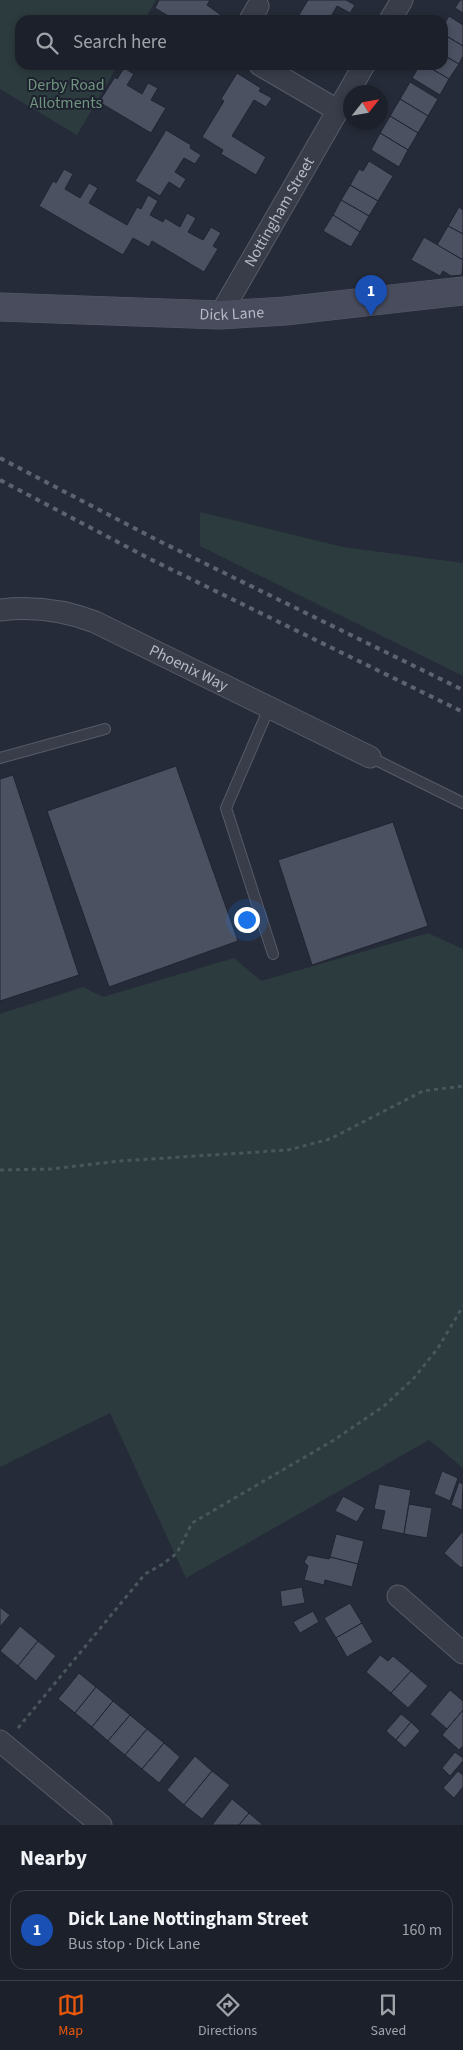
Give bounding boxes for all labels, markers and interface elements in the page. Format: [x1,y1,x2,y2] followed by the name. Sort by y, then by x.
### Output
[15,15,448,70] search box
[33,29,61,57] icon: search
[73,29,167,56] text: Search here
[27,74,105,114] park label: Derby Road Allotments
[343,85,388,130] north arrow
[239,152,320,271] street label: Nottingham Street
[355,275,387,316] pin: 1
[199,301,265,326] street label: Dick Lane
[145,639,232,697] street label: Phoenix Way
[234,907,260,933] your location
[20,1843,87,1873] text: Nearby
[68,1906,308,1933] text: Dick Lane Nottingham Street
[33,1919,41,1941] text: 1
[402,1919,442,1941] text: 160 m
[68,1933,200,1955] text: Bus stop · Dick Lane
[57,1991,85,2041] tab: Map
[198,1991,257,2041] tab: Directions
[371,1991,406,2041] tab: Saved

